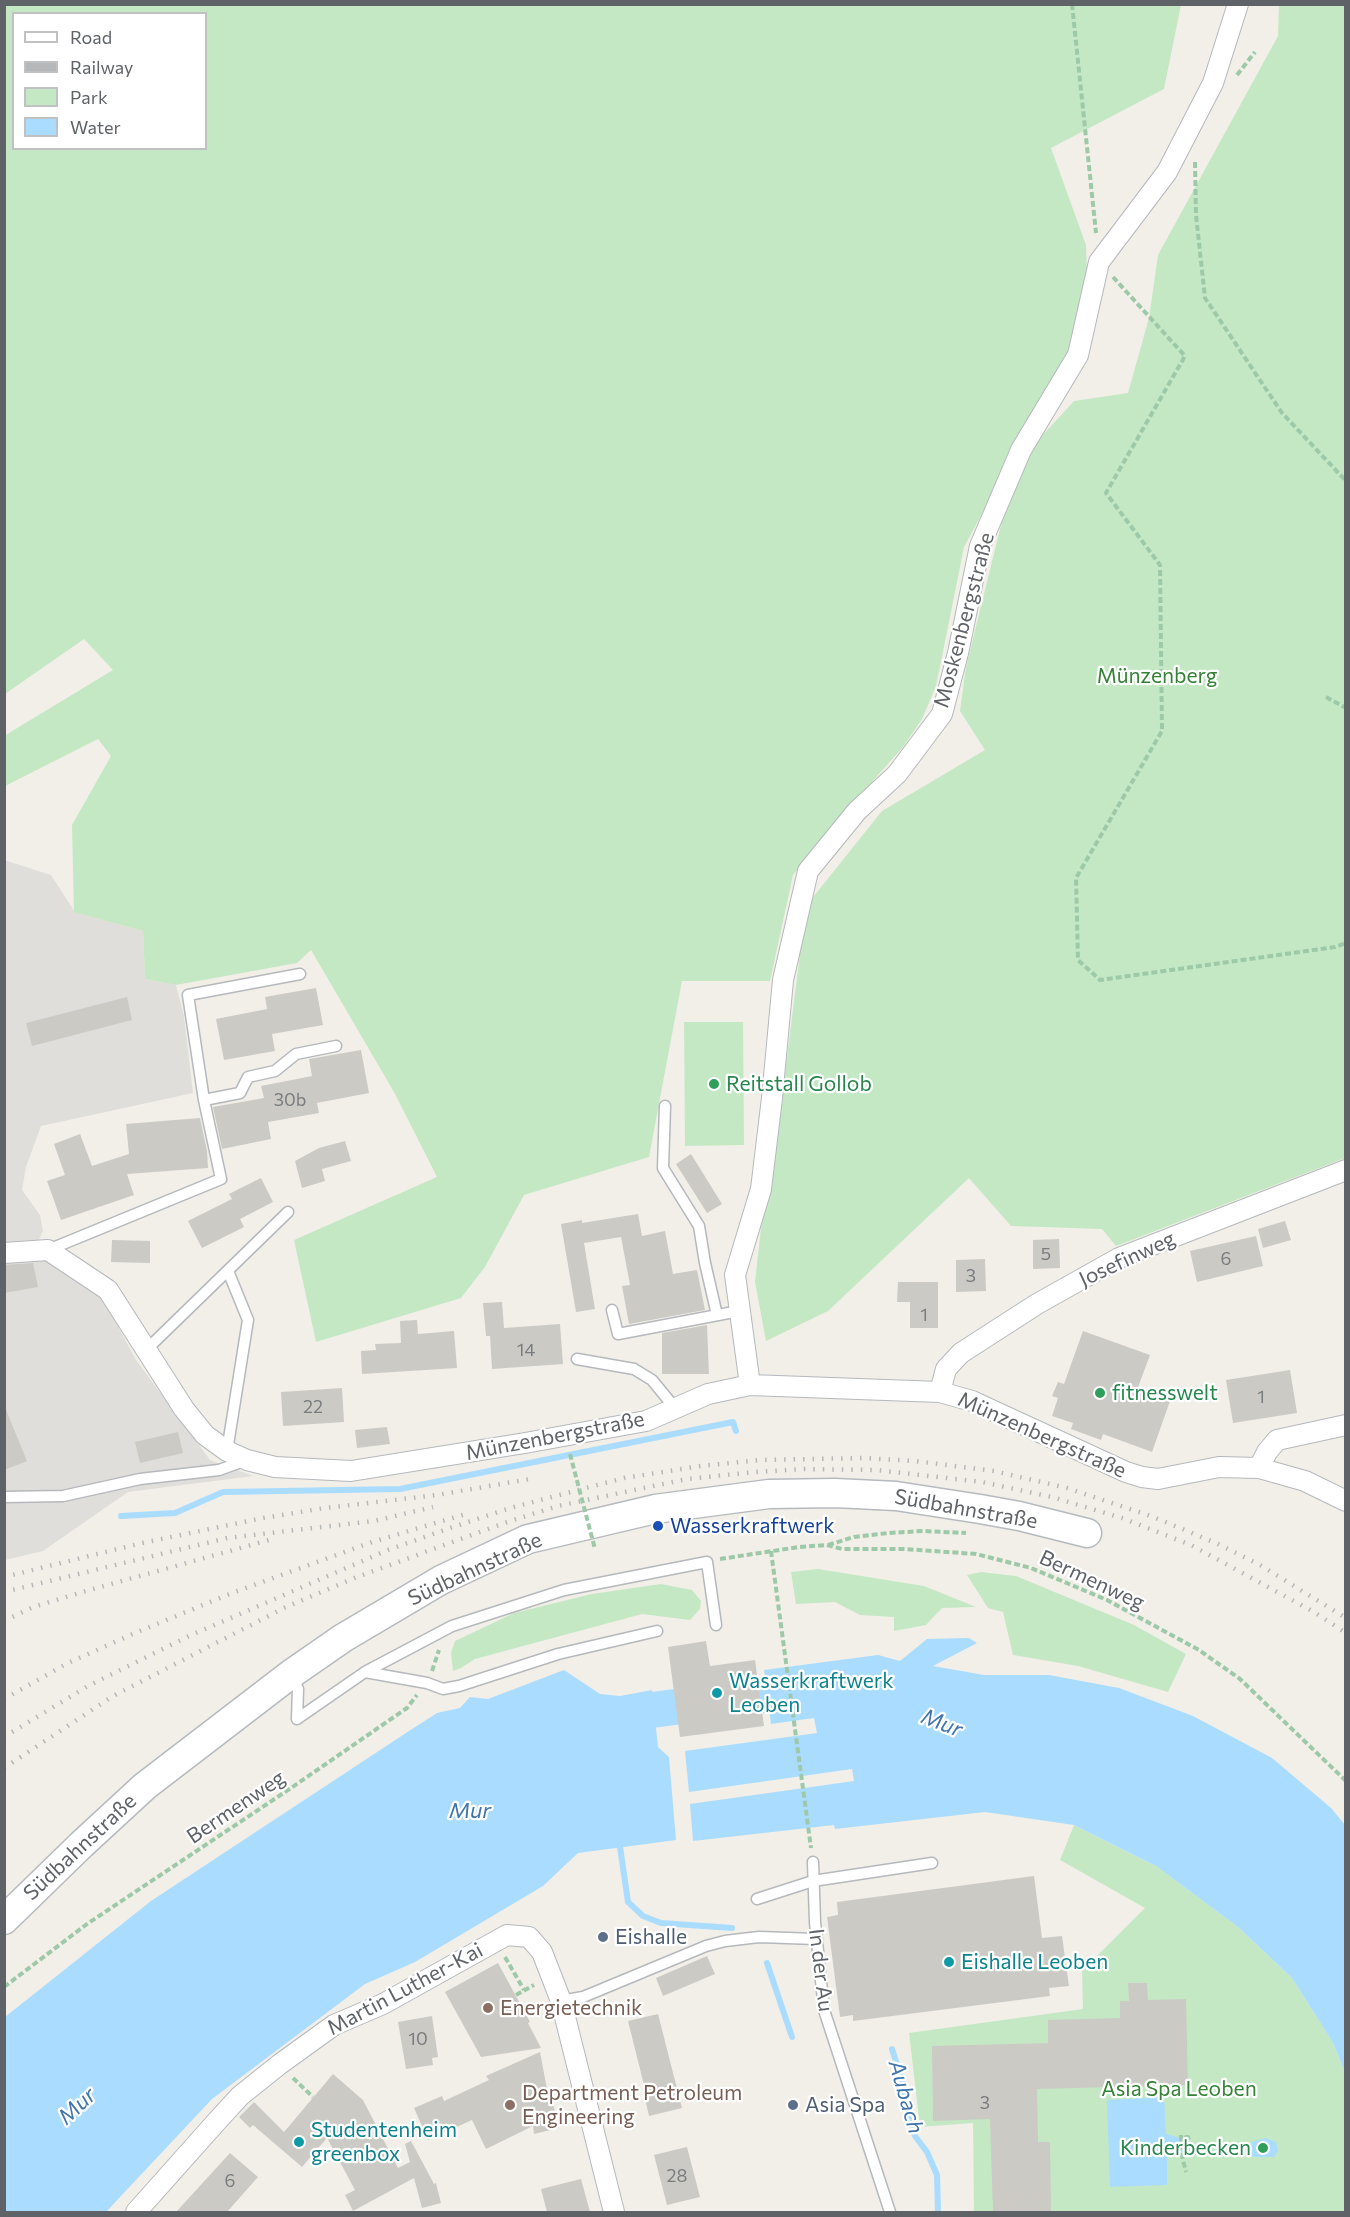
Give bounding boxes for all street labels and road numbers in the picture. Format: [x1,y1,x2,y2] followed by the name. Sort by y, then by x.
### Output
[928,530,1000,710] street label: Moskenbergstraße
[1075,1226,1179,1292] street label: Josefinweg
[954,1387,1130,1483] street label: Münzenbergstraße
[463,1406,647,1466] street label: Münzenbergstraße
[893,1484,1039,1534] street label: Südbahnstraße
[404,1527,546,1611] street label: Südbahnstraße
[1035,1545,1149,1615] street label: Bermenweg
[182,1765,290,1849] street label: Bermenweg
[18,1788,142,1906] street label: Südbahnstraße
[803,1927,839,2013] street label: In der Au
[323,1937,487,2041] street label: Martin Luther-Kai

